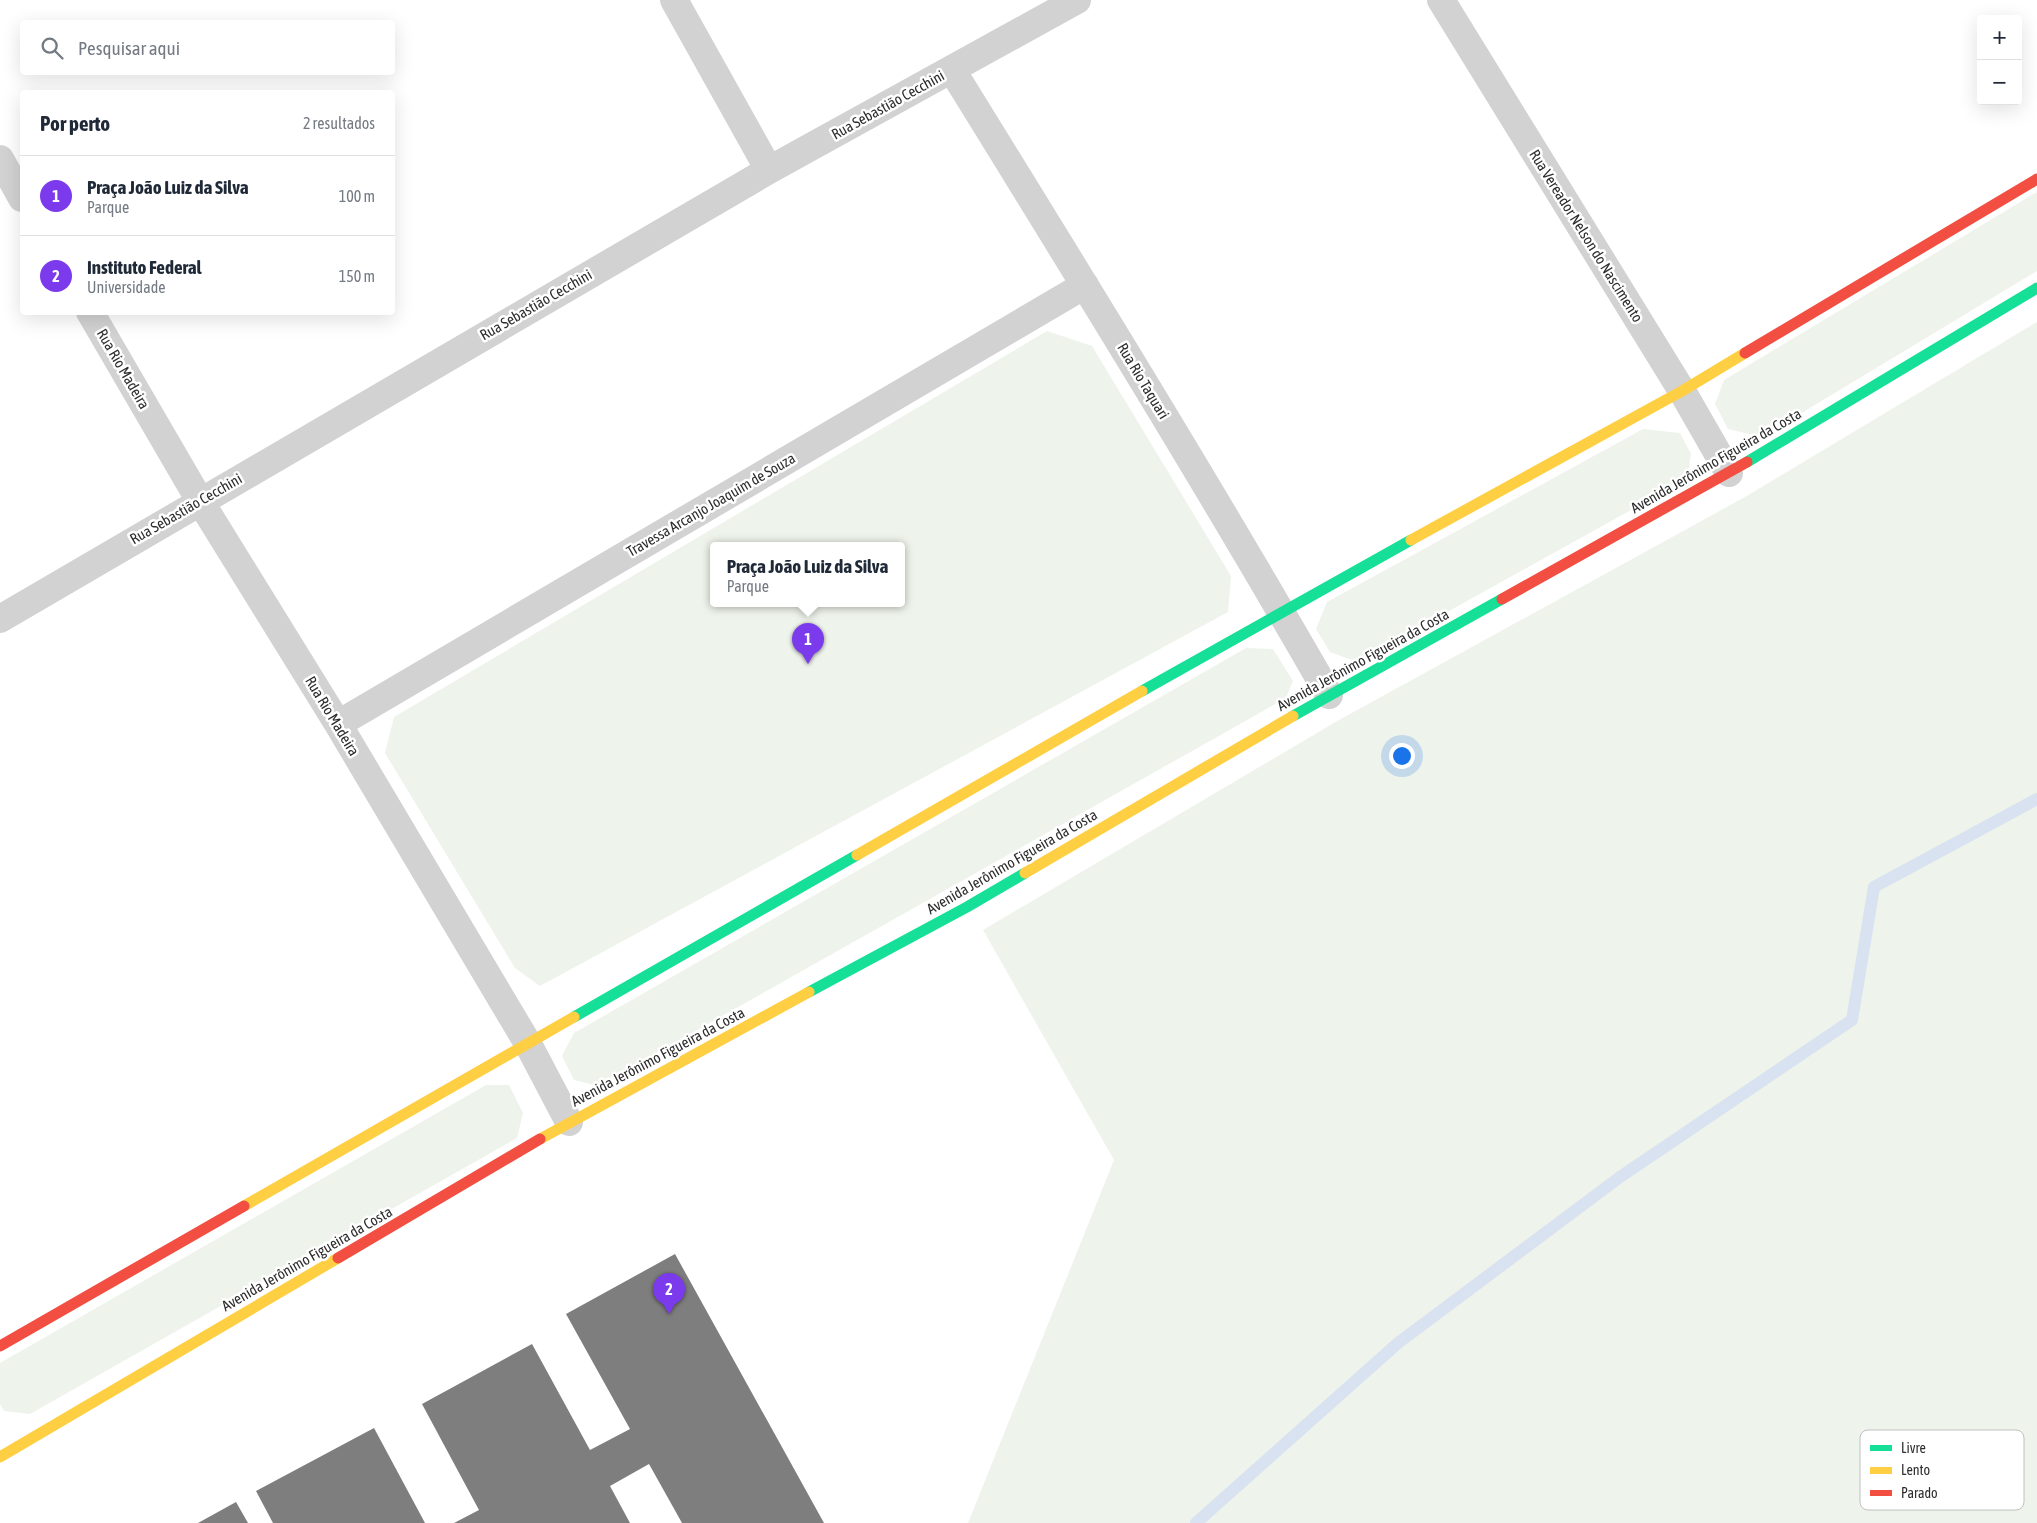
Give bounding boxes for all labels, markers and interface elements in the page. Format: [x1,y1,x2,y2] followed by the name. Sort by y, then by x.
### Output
[1977,15,2022,105] map controls
[1977,15,2022,60] button: +
[20,20,395,75] search box
[38,34,66,62] icon: search
[78,37,180,59] text: Pesquisar aqui
[1977,60,2022,105] button: −
[828,67,947,143] street label: Rua Sebastião Cecchini
[40,111,110,135] text: Por perto
[303,114,375,132] text: 2 resultados
[1526,146,1647,325] street label: Rua Vereador Nelson do Nascimento
[87,176,249,198] text: Praça João Luiz da Silva
[52,187,60,205] text: 1
[339,187,375,205] text: 100 m
[87,198,129,216] text: Parque
[87,256,202,278] text: Instituto Federal
[477,266,595,343] street label: Rua Sebastião Cecchini
[52,267,60,285] text: 2
[339,267,375,285] text: 150 m
[87,278,166,296] text: Universidade
[94,326,153,412] street label: Rua Rio Madeira
[1114,340,1173,422] street label: Rua Rio Taquari
[1628,405,1804,516] street label: Avenida Jerônimo Figueira da Costa
[623,449,798,560] street label: Travessa Arcanjo Joaquim de Souza
[127,470,245,547] street label: Rua Sebastião Cecchini
[710,542,905,607] popup
[727,555,888,577] text: Praça João Luiz da Silva
[727,577,769,595] text: Parque
[1274,605,1452,714] street label: Avenida Jerônimo Figueira da Costa
[792,623,824,664] pin: 1
[302,673,363,758] street label: Rua Rio Madeira
[1389,743,1415,769] your location
[924,806,1100,917] street label: Avenida Jerônimo Figueira da Costa
[568,1004,747,1110] street label: Avenida Jerônimo Figueira da Costa
[219,1203,395,1314] street label: Avenida Jerônimo Figueira da Costa
[653,1273,685,1314] pin: 2
[1860,1430,2024,1510] legend
[1901,1440,1926,1456] text: Livre
[1901,1462,1930,1478] text: Lento
[1901,1485,1938,1501] text: Parado

